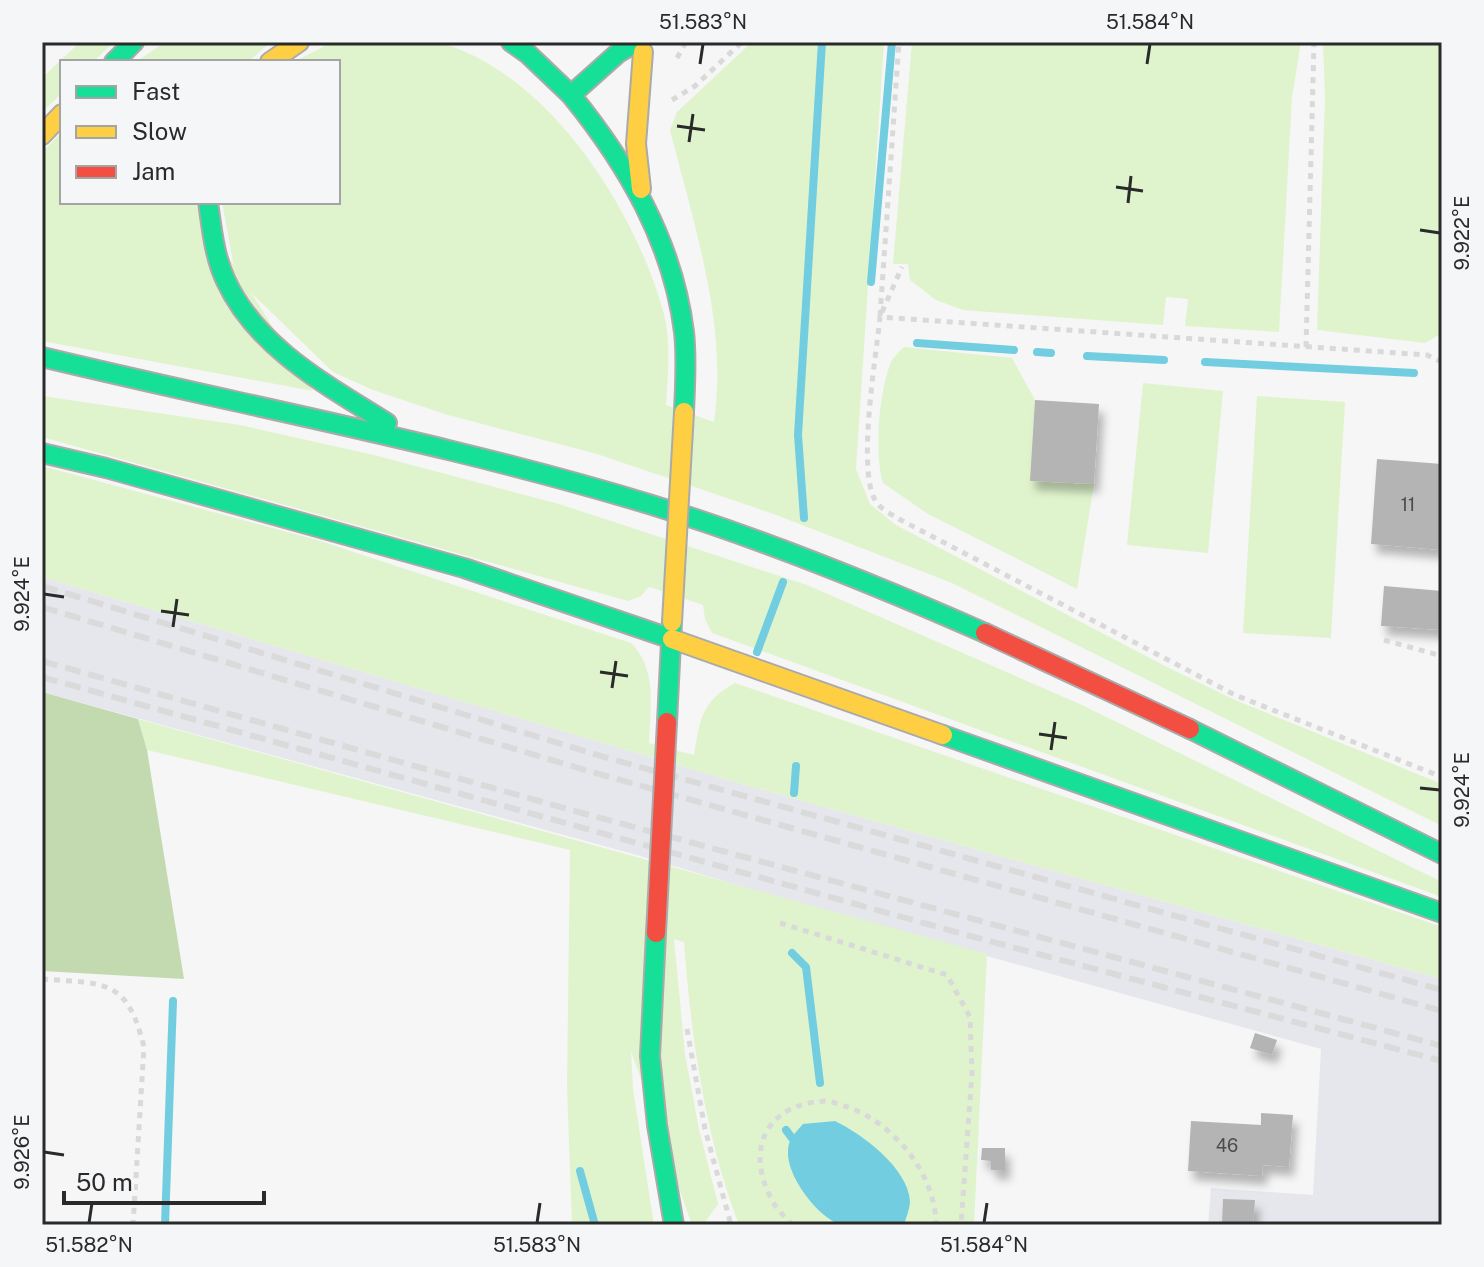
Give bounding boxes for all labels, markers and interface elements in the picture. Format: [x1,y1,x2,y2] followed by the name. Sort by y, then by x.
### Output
[659,10,747,34] text: 51.583°N
[1106,10,1194,34] text: 51.584°N
[60,60,340,204] legend
[132,77,180,105] text: Fast
[132,117,187,145] text: Slow
[132,157,175,185] text: Jam
[1450,196,1474,271] text: 9.922°E
[1401,494,1415,515] house number: 11
[10,556,34,632] text: 9.924°E
[1450,752,1474,828] text: 9.924°E
[10,1114,34,1190] text: 9.926°E
[1216,1135,1238,1156] house number: 46
[64,1155,264,1205] scale bar
[76,1168,133,1196] text: 50 m
[45,1233,133,1257] text: 51.582°N
[493,1233,581,1257] text: 51.583°N
[940,1233,1028,1257] text: 51.584°N

